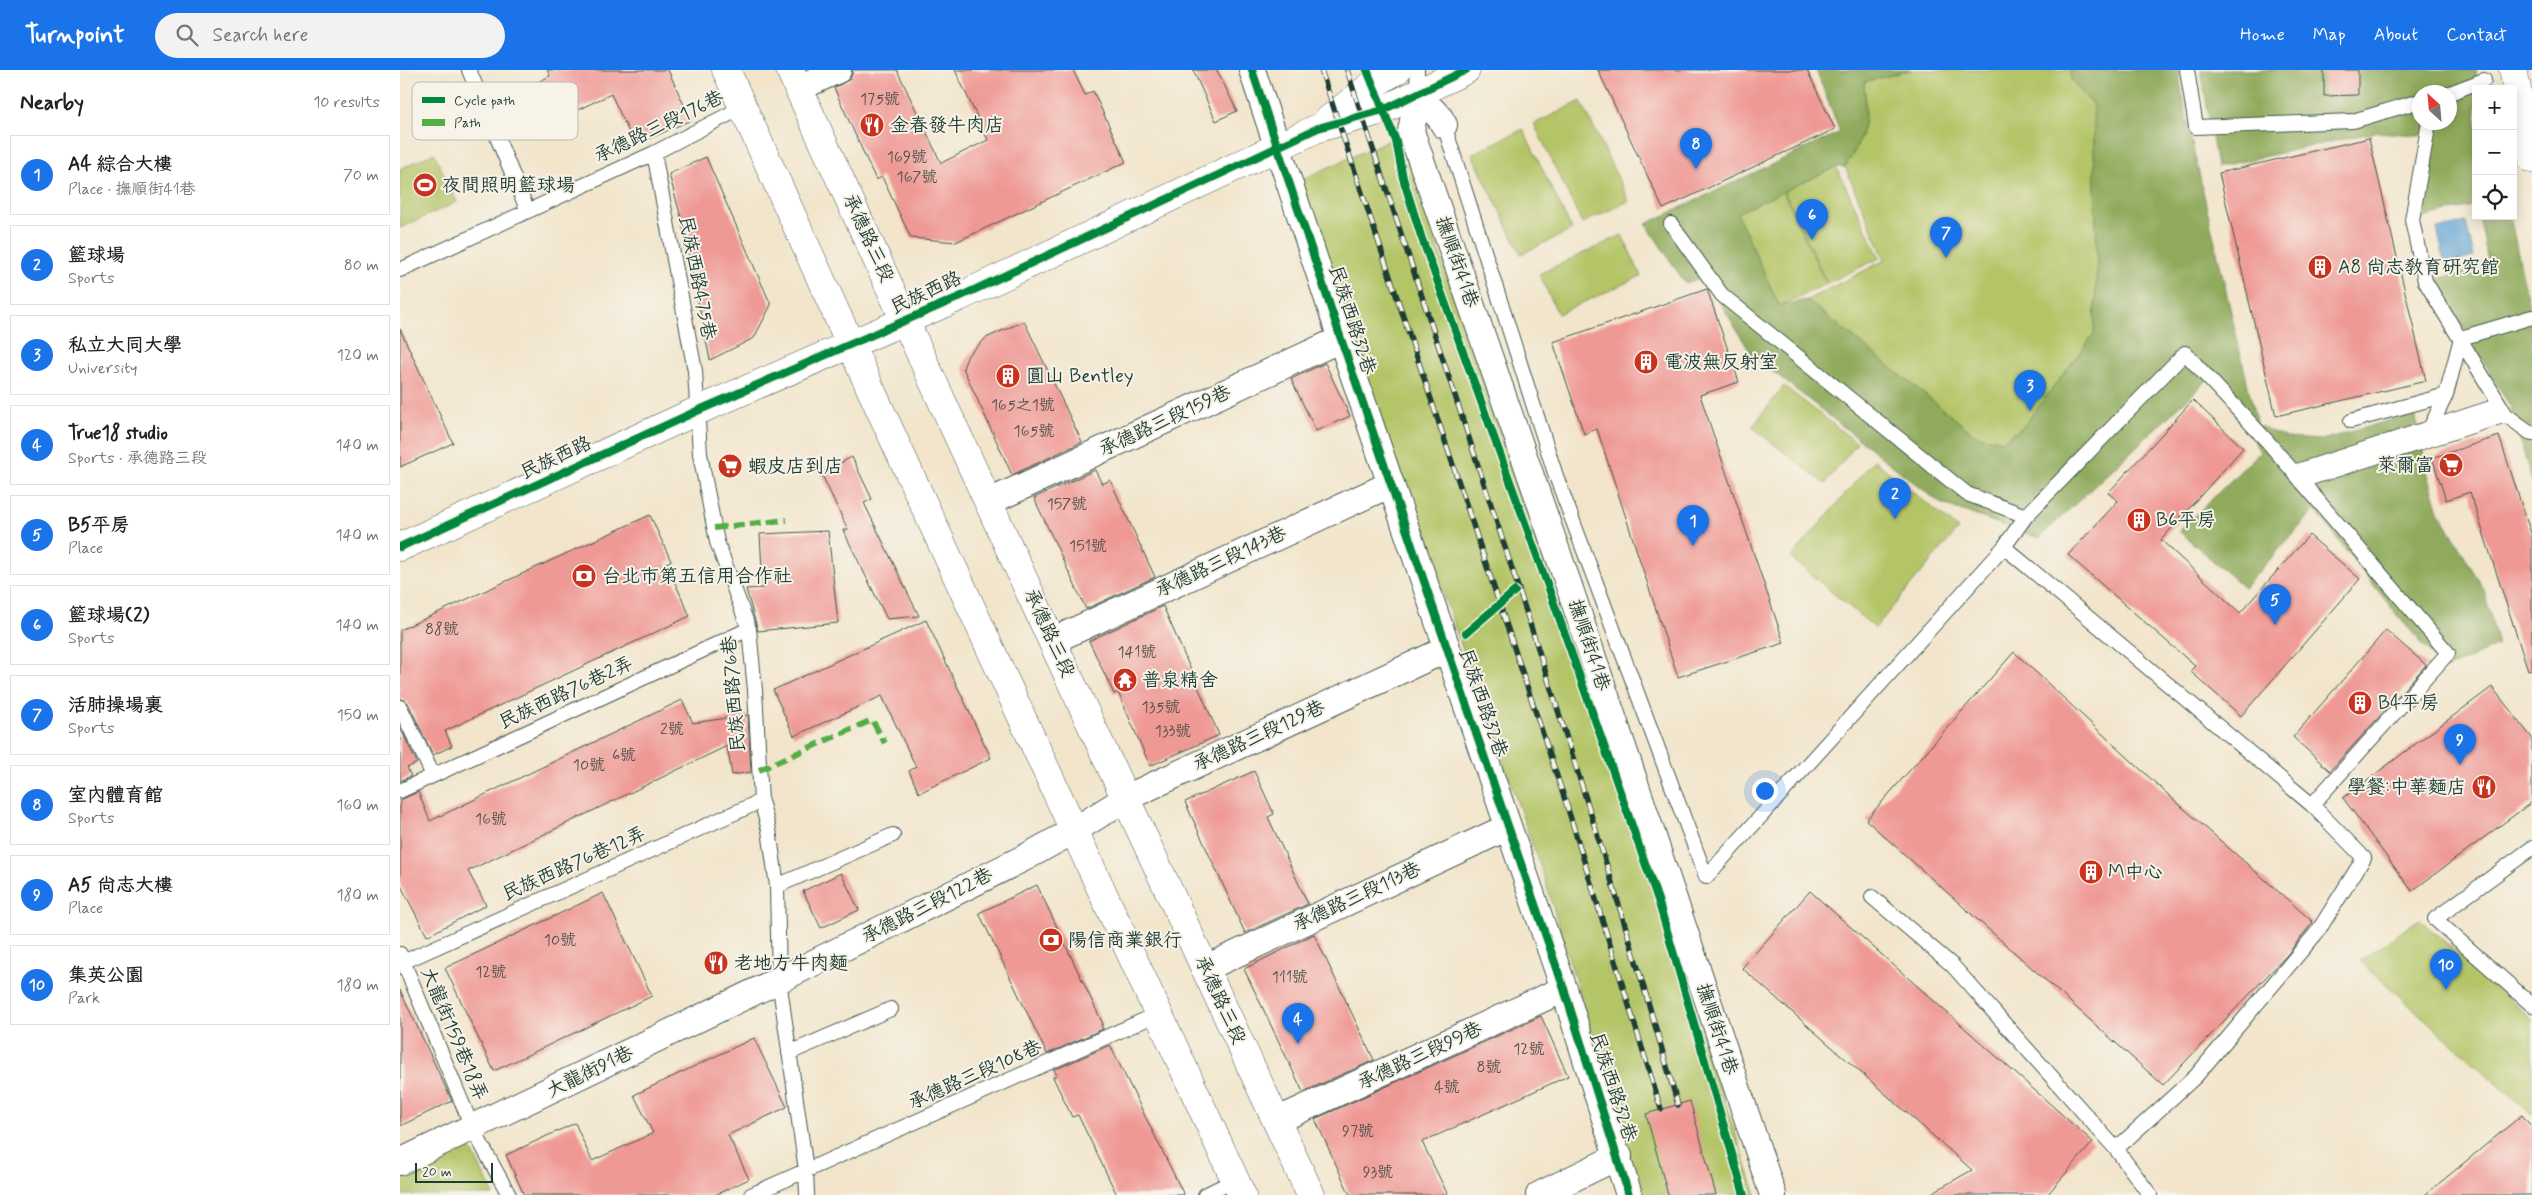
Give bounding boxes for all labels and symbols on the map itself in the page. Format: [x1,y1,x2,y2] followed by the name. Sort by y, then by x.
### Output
[412,82,578,140] legend
[590,85,728,169] street label: 承德路三段176巷
[2412,85,2457,130] north arrow
[860,89,900,110] house number: 175號
[454,92,515,110] text: Cycle path
[859,112,885,138] restaurant icon: 金春發牛肉店
[890,113,1004,138] place label: 金春發牛肉店
[454,114,481,132] text: Path
[1680,128,1712,169] pin: 8
[887,147,927,168] house number: 169號
[897,167,937,188] house number: 167號
[412,172,438,198] sports icon: 夜間照明籃球場
[442,173,575,198] place label: 夜間照明籃球場
[837,190,899,286] street label: 承德路三段
[1796,199,1828,240] pin: 6
[1430,213,1484,311] street label: 撫順街41巷
[673,214,721,342] street label: 民族西路475巷
[1930,217,1962,258] pin: 7
[2307,254,2333,280] building icon: A8 尚志教育研究館
[2338,255,2499,280] place label: A8 尚志教育研究館
[1323,262,1381,378] street label: 民族西路32巷
[886,266,966,320] street label: 民族西路
[1633,349,1659,375] building icon: 電波無反射室
[1664,350,1778,375] place label: 電波無反射室
[995,363,1021,389] building icon: 圓山 Bentley
[1026,364,1134,389] place label: 圓山 Bentley
[2014,370,2046,411] pin: 3
[1095,380,1235,462] street label: 承德路三段159巷
[991,395,1055,416] house number: 165之1號
[1014,421,1054,442] house number: 165號
[516,431,596,485] street label: 民族西路
[2438,452,2464,478] supermarket icon: 萊爾富
[717,453,743,479] supermarket icon: 蝦皮店到店
[2377,453,2434,478] place label: 萊爾富
[748,454,843,479] place label: 蝦皮店到店
[1879,478,1911,519] pin: 2
[1047,494,1087,515] house number: 157號
[1677,505,1709,546] pin: 1
[2126,507,2152,533] building icon: B6平房
[2156,508,2216,533] place label: B6平房
[1151,521,1291,603] street label: 承德路三段143巷
[1069,536,1107,557] house number: 151號
[571,563,597,589] bank icon: 台北市第五信用合作社
[602,564,792,589] place label: 台北市第五信用合作社
[2259,584,2291,625] pin: 5
[1018,585,1080,681] street label: 承德路三段
[1562,596,1616,694] street label: 撫順街41巷
[425,619,459,640] house number: 88號
[716,635,752,753] street label: 民族西路76巷
[1117,642,1157,663] house number: 141號
[1453,645,1513,761] street label: 民族西路32巷
[495,651,637,735] street label: 民族西路76巷2弄
[1112,667,1138,693] temple icon: 普泉精舍
[1142,668,1218,693] place label: 普泉精舍
[2347,690,2373,716] building icon: B4平房
[2378,691,2439,716] place label: B4平房
[1189,695,1329,777] street label: 承德路三段129巷
[1142,697,1180,718] house number: 135號
[660,719,684,740] house number: 2號
[1155,721,1191,742] house number: 133號
[2444,724,2476,765] pin: 9
[612,745,636,766] house number: 6號
[573,755,605,776] house number: 10號
[2471,774,2497,800] restaurant icon: 學餐:中華麵店
[2347,775,2466,800] place label: 學餐:中華麵店
[1752,778,1778,804] your location
[475,809,507,830] house number: 16號
[498,821,650,907] street label: 民族西路76巷12弄
[1289,856,1425,938] street label: 承德路三段113巷
[2078,859,2104,885] building icon: M中心
[2108,860,2163,885] place label: M中心
[857,862,997,950] street label: 承德路三段122巷
[1038,927,1064,953] bank icon: 陽信商業銀行
[1068,928,1182,953] place label: 陽信商業銀行
[544,930,576,951] house number: 10號
[2430,949,2462,990] pin: 10
[703,950,729,976] restaurant icon: 老地方牛肉麵
[734,951,848,976] place label: 老地方牛肉麵
[1189,952,1251,1048] street label: 承德路三段
[475,962,507,983] house number: 12號
[415,964,493,1104] street label: 大龍街159巷18弄
[1272,967,1308,988] house number: 111號
[1690,980,1744,1078] street label: 撫順街41巷
[1282,1003,1314,1044] pin: 4
[1354,1016,1486,1096] street label: 承德路三段99巷
[1584,1029,1642,1145] street label: 民族西路32巷
[904,1034,1046,1116] street label: 承德路三段108巷
[1513,1039,1545,1060] house number: 12號
[543,1040,637,1104] street label: 大龍街91巷
[1476,1057,1502,1078] house number: 8號
[1434,1077,1460,1098] house number: 4號
[1342,1121,1374,1142] house number: 97號
[415,1160,492,1183] scale bar
[1363,1162,1393,1183] house number: 93號

